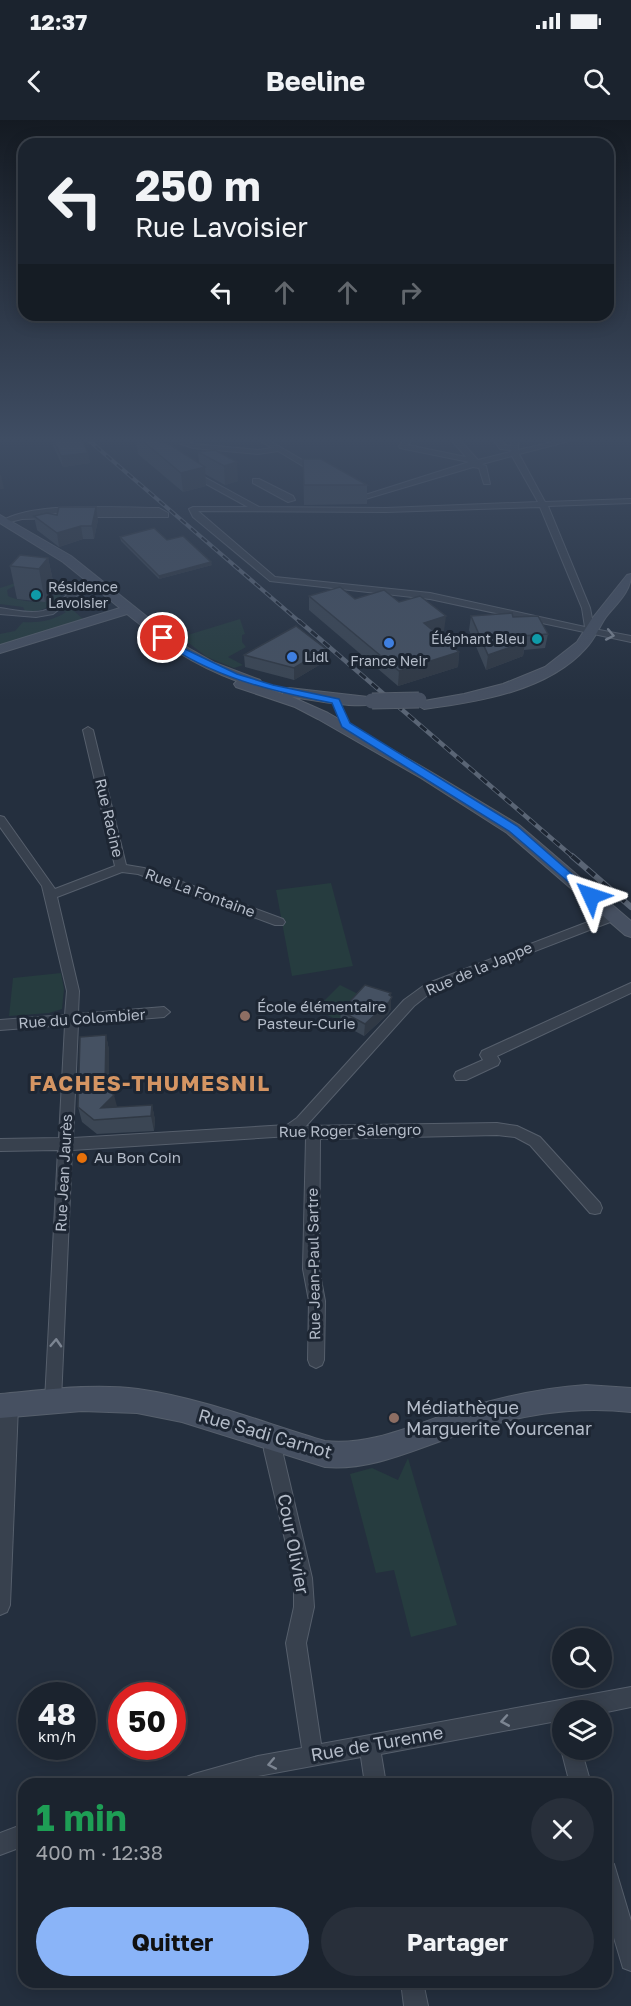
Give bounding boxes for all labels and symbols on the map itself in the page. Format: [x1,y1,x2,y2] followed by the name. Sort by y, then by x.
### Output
[48,578,118,611] place label: Résidence Lavoisier
[29,588,43,602] marker: Résidence Lavoisier
[137,612,188,663] pin
[605,628,615,641] one-way arrow
[431,630,525,647] place label: Éléphant Bleu
[530,632,544,646] marker: Éléphant Bleu
[382,636,396,650] marker: France Neir
[304,648,329,665] place label: Lidl
[285,650,299,664] marker: Lidl
[350,652,428,669] place label: France Neir
[92,777,128,859] street label: Rue Racine
[143,864,258,920] street label: Rue La Fontaine
[559,864,623,928] position arrow
[423,937,535,999] street label: Rue de la Jappe
[257,997,387,1032] place label: École élémentaire Pasteur-Curie
[18,1005,146,1031] street label: Rue du Colombier
[238,1009,252,1023] marker: École élémentaire Pasteur-Curie
[29,1070,271,1096] district label: FACHES-THUMESNIL
[51,1113,75,1232] street label: Rue Jean Jaurès
[279,1120,421,1140] street label: Rue Roger Salengro
[94,1148,181,1166] place label: Au Bon Coin
[75,1151,89,1165] marker: Au Bon Coin
[303,1187,323,1340] street label: Rue Jean-Paul Sartre
[49,1338,62,1347] one-way arrow
[406,1396,592,1439] place label: Médiathèque Marguerite Yourcenar
[196,1403,335,1463] street label: Rue Sadi Carnot
[387,1411,401,1425] marker: Médiathèque Marguerite Yourcenar
[273,1492,314,1596] street label: Cour Olivier
[108,1682,186,1760] speed limit sign: 50
[500,1714,510,1727] one-way arrow
[309,1721,445,1765] street label: Rue de Turenne
[267,1757,277,1770] one-way arrow

